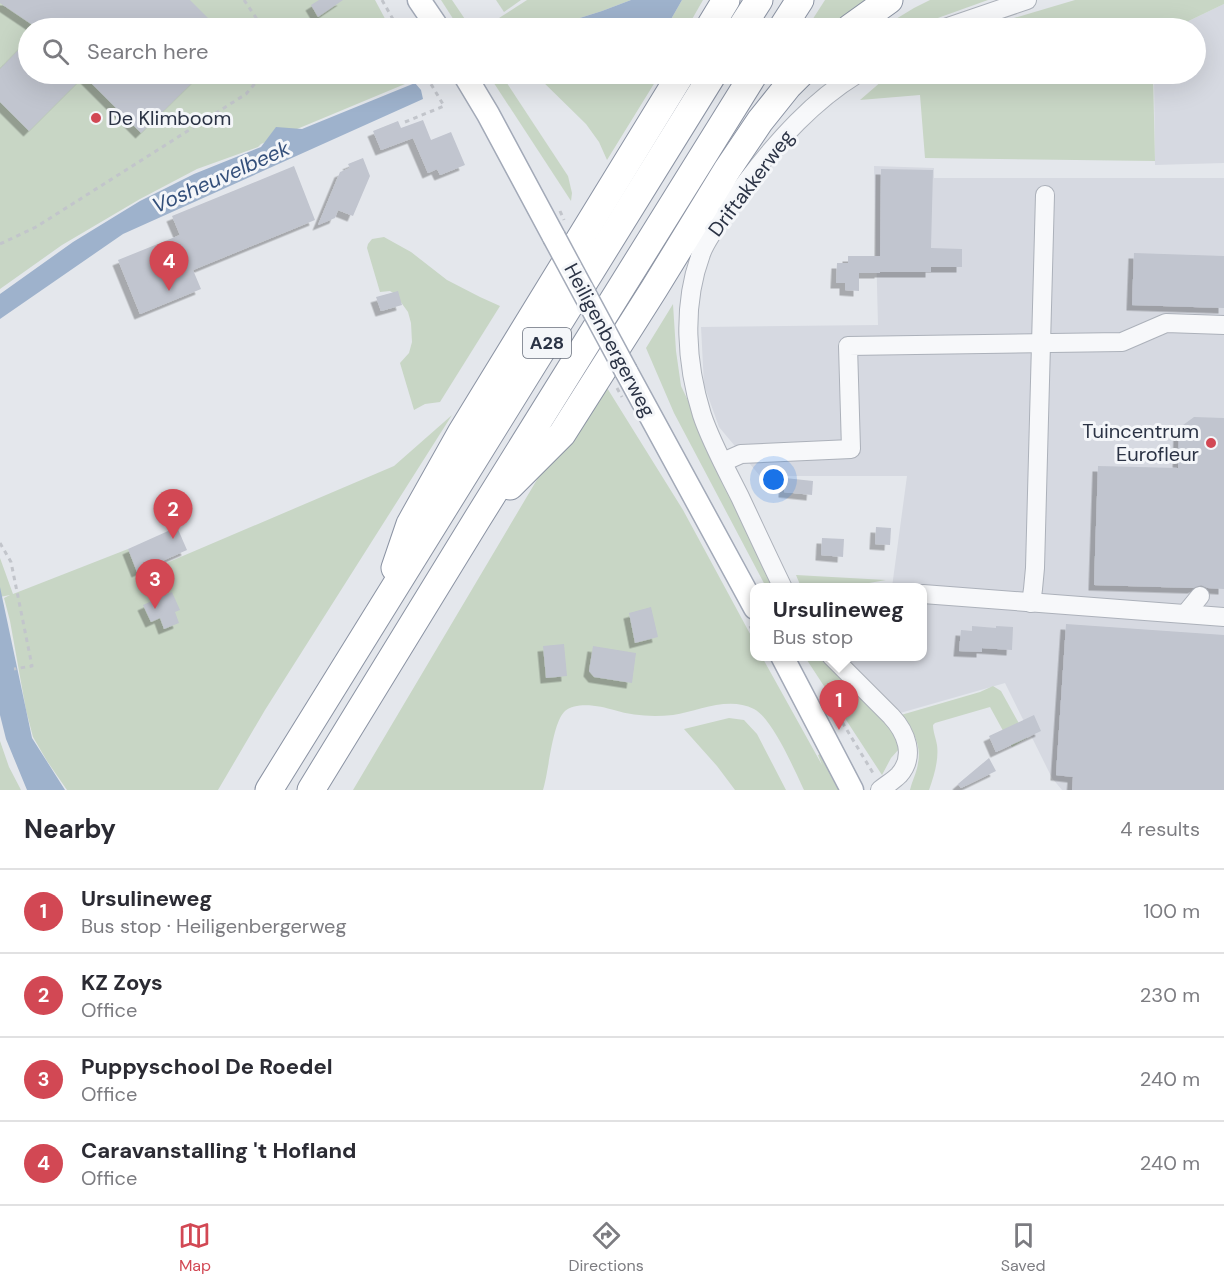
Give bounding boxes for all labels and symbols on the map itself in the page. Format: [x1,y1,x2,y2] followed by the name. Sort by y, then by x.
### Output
[108,105,231,131] place label: De Klimboom
[89,111,103,125] marker: De Klimboom
[702,124,800,242] street label: Driftakkerweg
[148,134,294,220] water label: Vosheuvelbeek
[150,242,188,291] pin: 4
[558,259,662,421] street label: Heiligenbergerweg
[523,328,571,358] road number: A28
[1082,418,1199,467] place label: Tuincentrum Eurofleur
[1204,436,1218,450] marker: Tuincentrum Eurofleur
[759,465,788,494] your location
[154,490,192,539] pin: 2
[136,560,174,609] pin: 3
[820,680,858,730] pin: 1

